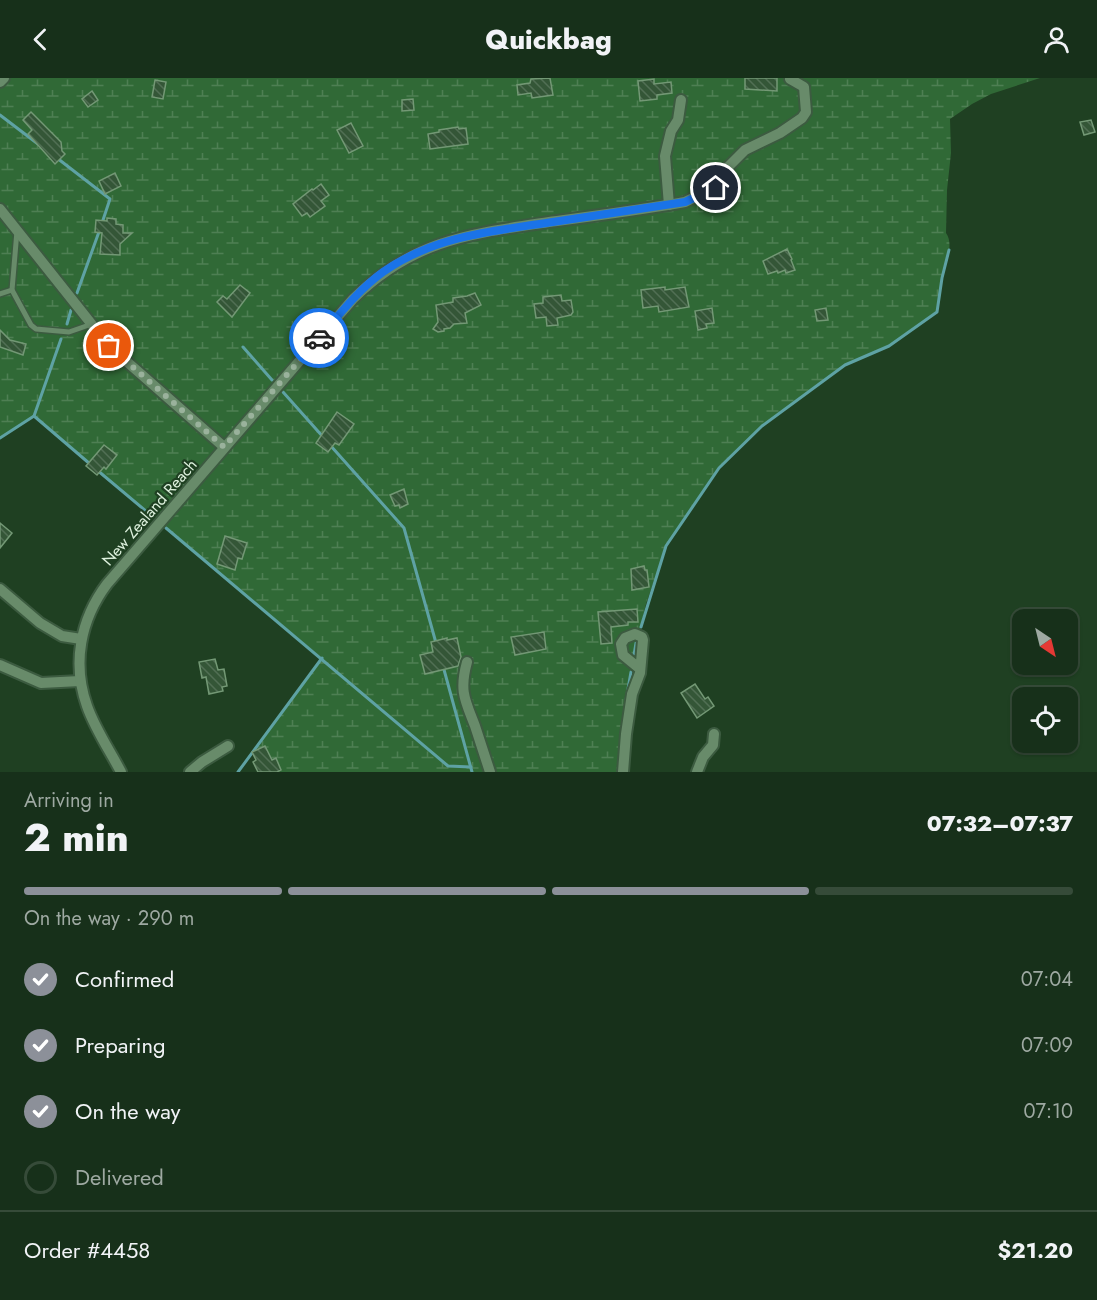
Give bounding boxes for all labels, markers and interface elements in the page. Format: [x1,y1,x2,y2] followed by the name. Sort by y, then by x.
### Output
[485,20,612,59] text: Quickbag
[24,23,57,56] icon: back
[1040,23,1073,56] icon: person
[690,162,741,213] pin
[699,171,732,204] icon: home
[289,308,349,368] courier
[83,320,134,371] pin
[303,322,336,355] icon: car
[92,329,125,362] icon: bag
[96,454,202,571] street label: New Zealand Reach
[1012,609,1078,675] north arrow
[1012,609,1078,753] map controls
[1012,687,1078,753] button: locate
[24,786,114,815] text: Arriving in
[927,807,1073,839] text: 07:32–07:37
[24,809,129,866] text: 2 min
[24,904,194,933] text: On the way · 290 m
[24,963,57,996] icon: check
[75,963,174,995] text: Confirmed
[1021,965,1073,994] text: 07:04
[24,1029,57,1062] icon: check
[75,1029,166,1061] text: Preparing
[1021,1031,1073,1060] text: 07:09
[24,1095,57,1128] icon: check
[75,1095,180,1127] text: On the way
[1024,1097,1073,1126] text: 07:10
[75,1161,164,1193] text: Delivered
[24,1234,150,1266] text: Order #4458
[998,1234,1073,1266] text: $21.20

